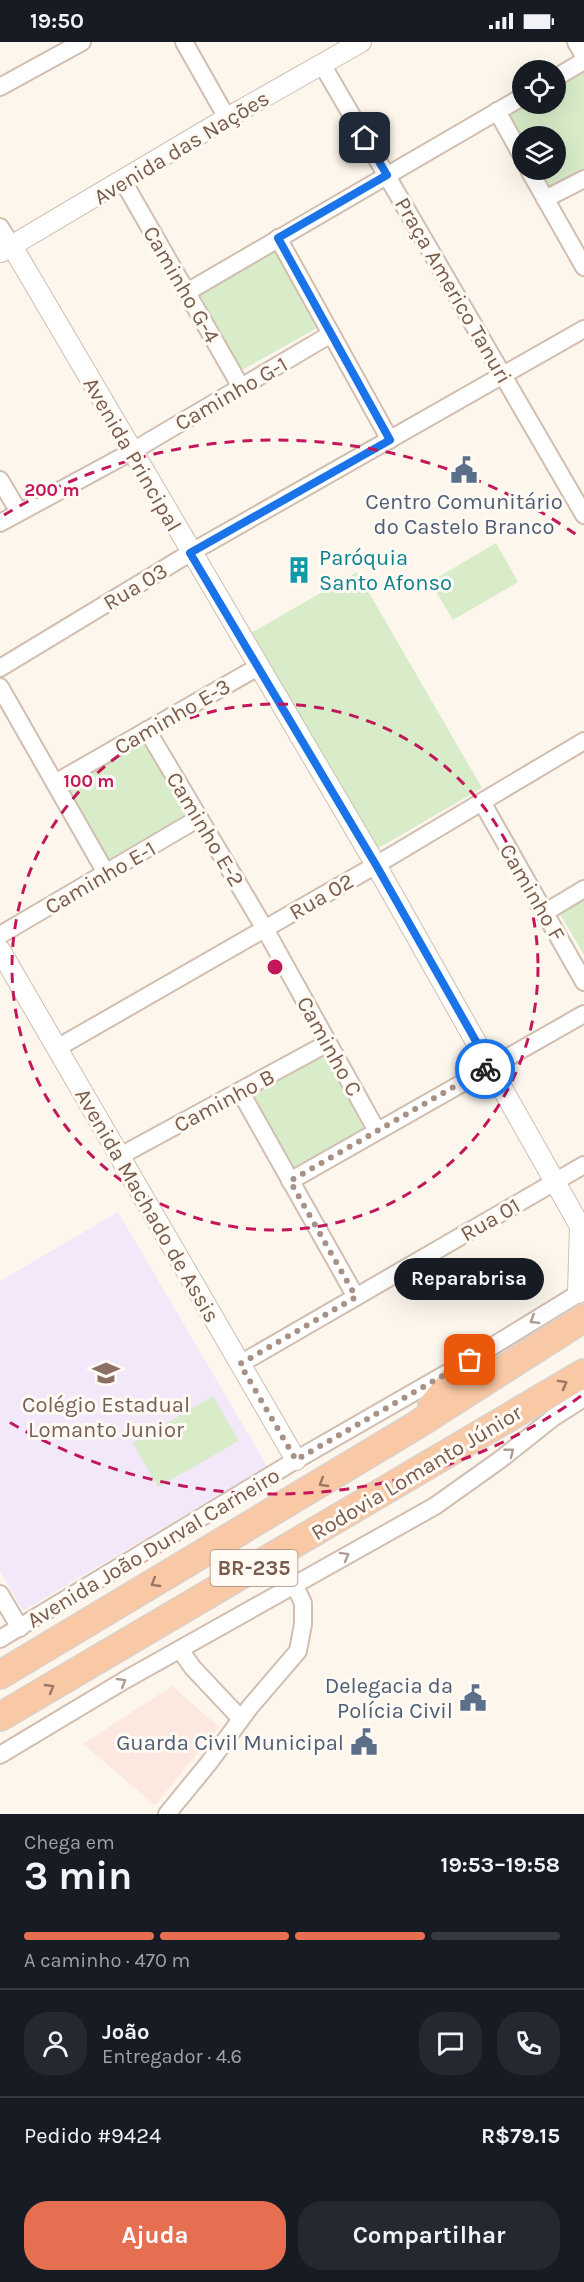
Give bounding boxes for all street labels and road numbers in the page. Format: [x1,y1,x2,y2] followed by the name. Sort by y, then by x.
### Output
[89,85,274,211] street label: Avenida das Nações
[389,193,517,388] street label: Praça Americo Tanuri
[137,221,225,348] street label: Caminho G-4
[171,351,292,437] street label: Caminho G-1
[77,373,187,536] street label: Avenida Principal
[99,558,172,616] street label: Rua 03
[110,673,235,761] street label: Caminho E-3
[161,767,250,892] street label: Caminho E-2
[40,836,161,920] street label: Caminho E-1
[494,839,570,946] street label: Caminho F
[285,868,358,926] street label: Rua 02
[291,992,367,1101] street label: Caminho C
[170,1064,279,1138] street label: Caminho B
[69,1084,225,1327] street label: Avenida Machado de Assis
[456,1192,525,1247] street label: Rua 01
[306,1400,527,1546] street label: Rodovia Lomanto Júnior
[23,1462,284,1634] street label: Avenida João Durval Carneiro
[210,1550,298,1586] road number: BR-235

